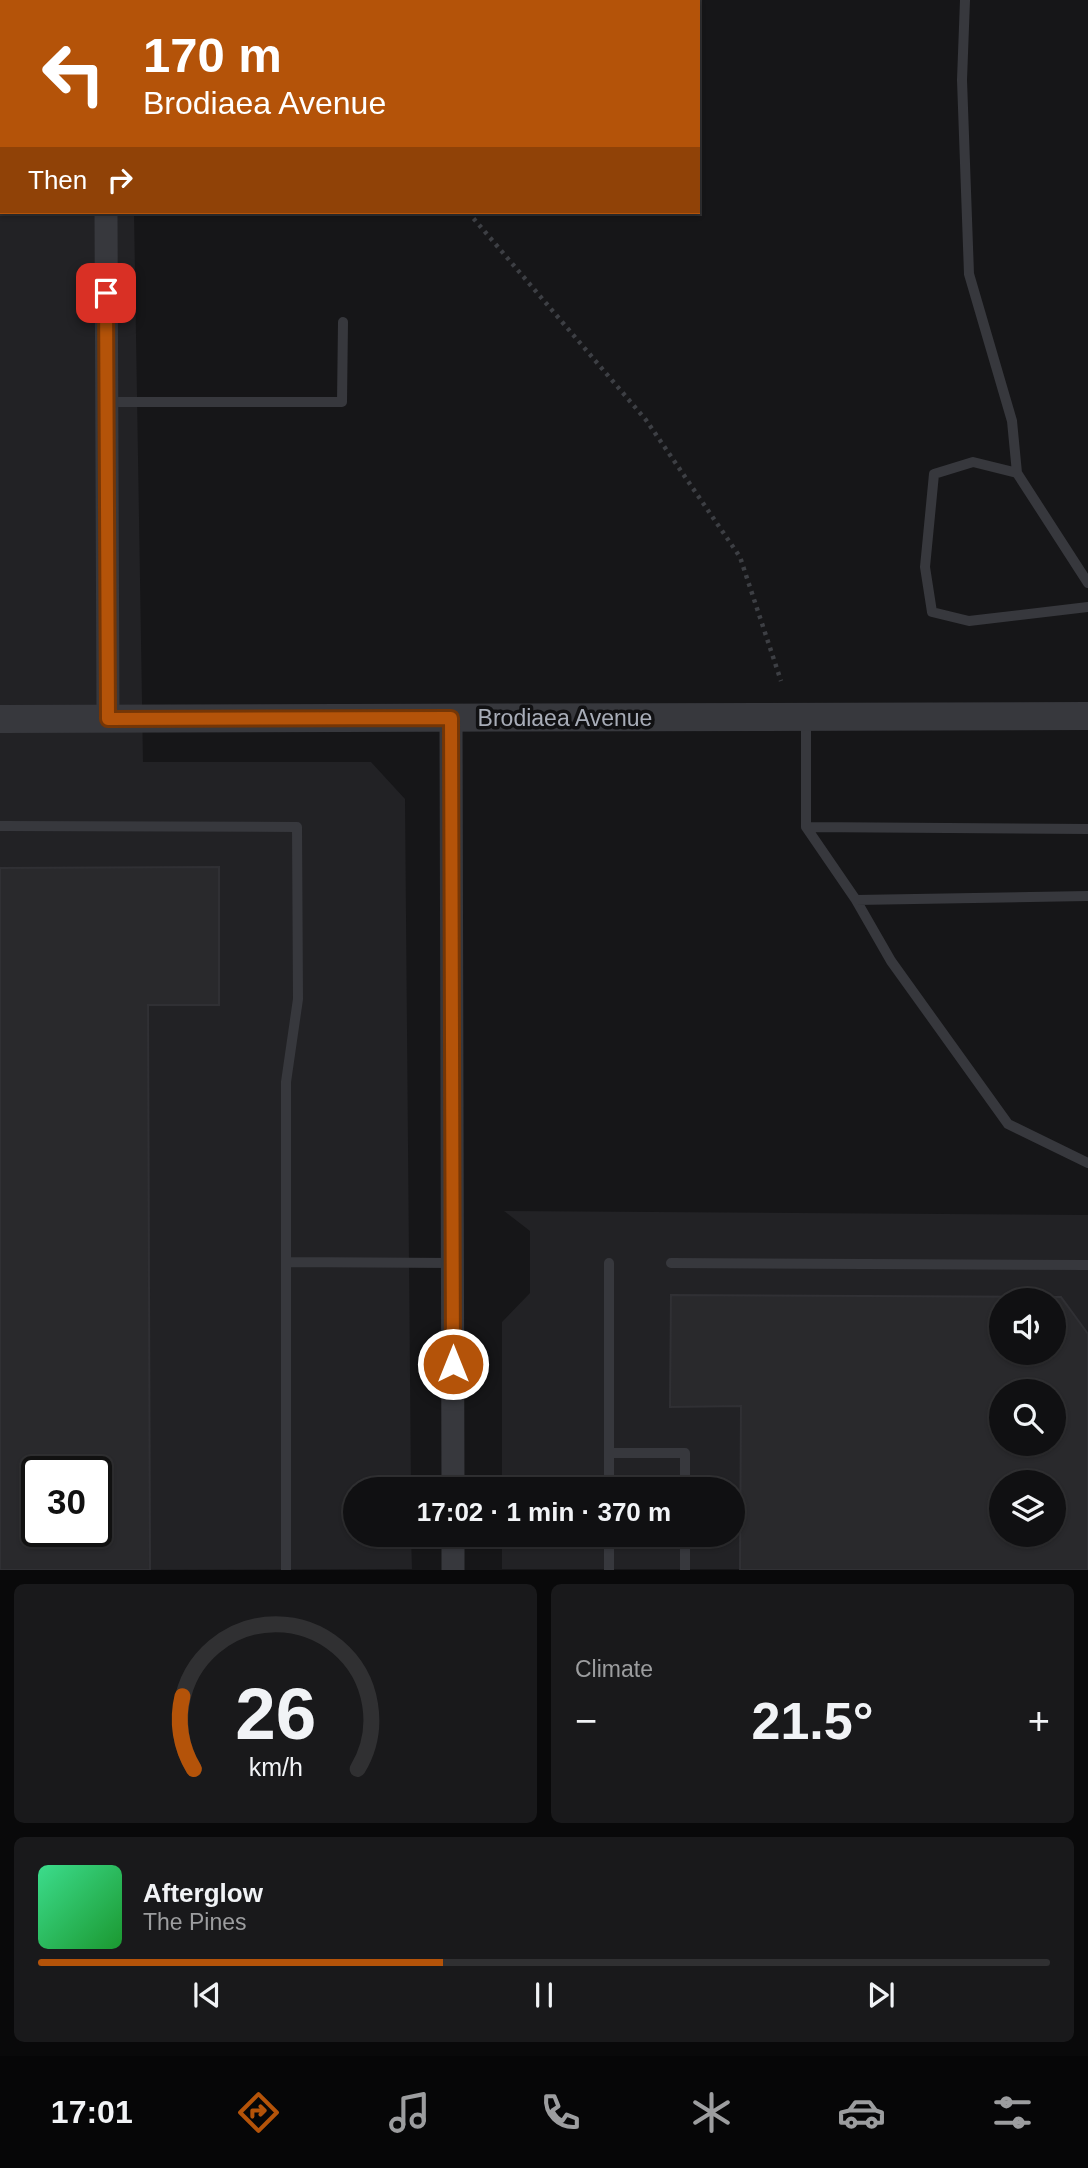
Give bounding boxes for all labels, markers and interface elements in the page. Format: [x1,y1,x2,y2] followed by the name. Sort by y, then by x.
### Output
[28,28,119,119] icon: left
[143,28,282,82] text: 170 m
[143,85,386,121] text: Brodiaea Avenue
[101,161,139,199] icon: right
[28,165,87,195] text: Then
[76,263,136,323] pin
[87,274,125,312] icon: arrive
[478,705,652,731] street label: Brodiaea Avenue
[989,1288,1066,1547] map controls
[989,1288,1066,1365] button: sound
[416,1327,490,1401] position arrow
[989,1379,1066,1456] button: search
[21,1456,112,1547] speed limit sign: 30
[989,1470,1066,1547] button: layers
[417,1497,671,1527] text: 17:02 · 1 min · 370 m
[575,1656,653,1682] text: Climate
[235,1674,316,1755] text: 26
[751,1692,874,1750] text: 21.5°
[575,1700,597,1742] text: −
[1028,1700,1050,1742] text: +
[248,1753,303,1781] text: km/h
[143,1878,263,1908] text: Afterglow
[143,1909,247,1935] text: The Pines
[188,1976,226,2014] icon: previous
[525,1976,563,2014] icon: pause
[862,1976,900,2014] icon: next
[234,2088,283,2137] icon: directions
[385,2088,434,2137] icon: music
[536,2088,585,2137] icon: phone
[687,2088,736,2137] icon: climate
[837,2088,886,2137] icon: car
[988,2088,1037,2137] icon: filters
[51,2094,133,2130] text: 17:01

